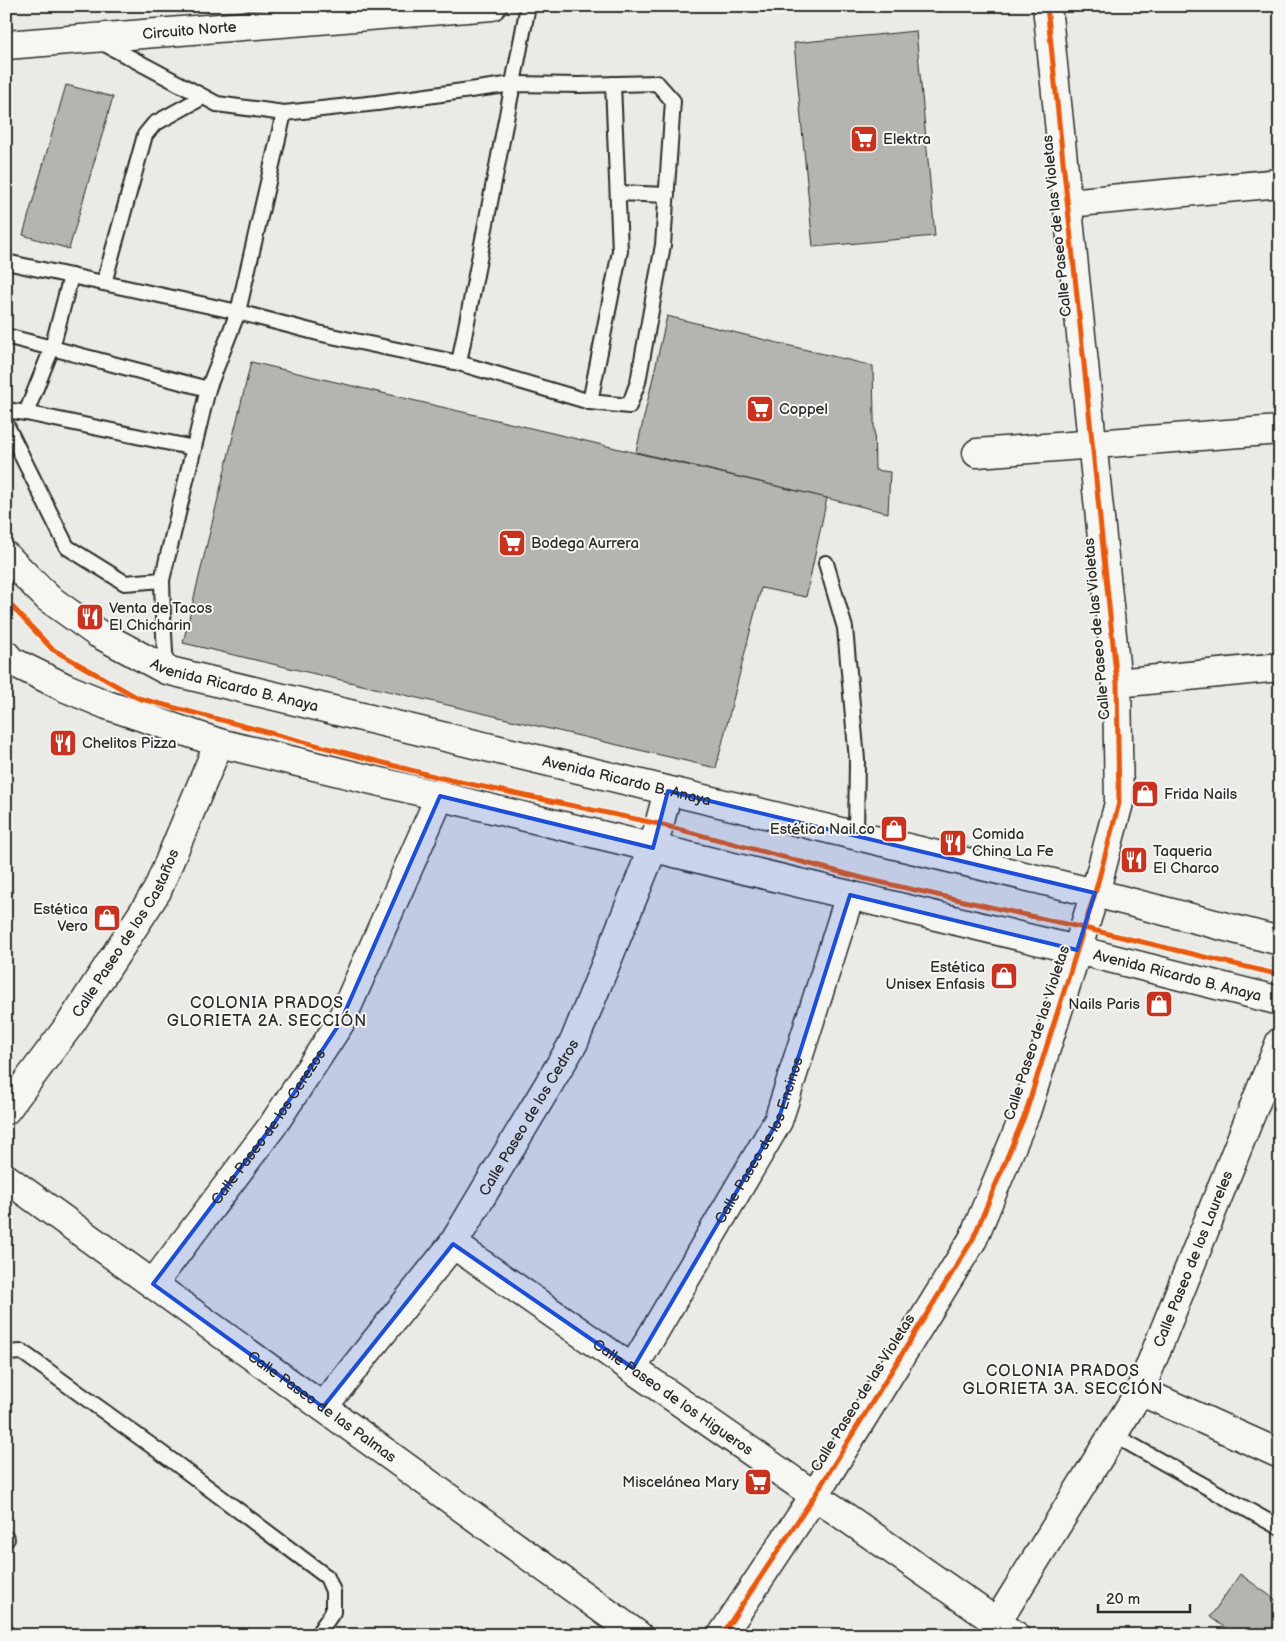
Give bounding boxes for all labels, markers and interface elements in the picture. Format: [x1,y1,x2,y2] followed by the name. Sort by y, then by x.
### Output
[142,17,237,44] street label: Circuito Norte
[849,124,879,154] supermarket icon: Elektra
[883,130,931,149] place label: Elektra
[1038,134,1076,318] street label: Calle Paseo de las Violetas
[745,394,775,424] supermarket icon: Coppel
[779,400,828,419] place label: Coppel
[497,528,527,558] supermarket icon: Bodega Aurrera
[531,534,639,553] place label: Bodega Aurrera
[1080,537,1114,721] street label: Calle Paseo de las Violetas
[109,599,213,635] place label: Venta de Tacos El Chicharin
[75,602,105,632] restaurant icon: Venta de Tacos El Chicharin
[147,654,320,716] street label: Avenida Ricardo B. Anaya
[48,728,78,758] restaurant icon: Chelitos Pizza
[82,734,176,753] place label: Chelitos Pizza
[541,751,713,810] street label: Avenida Ricardo B. Anaya
[1130,779,1160,809] shop icon: Frida Nails
[1164,785,1238,804] place label: Frida Nails
[879,814,909,844] shop icon: Estética Nail.co
[770,820,875,839] place label: Estética Nail.co
[972,825,1054,861] place label: Comida China La Fe
[938,828,968,858] restaurant icon: Comida China La Fe
[1153,842,1219,878] place label: Taqueria El Charco
[1119,845,1149,875] restaurant icon: Taqueria El Charco
[68,846,183,1021] street label: Calle Paseo de los Castaños
[33,900,88,936] place label: Estética Vero
[92,903,122,933] shop icon: Estética Vero
[1000,943,1074,1123] street label: Calle Paseo de las Violetas
[1091,945,1264,1006] street label: Avenida Ricardo B. Anaya
[885,958,986,994] place label: Estética Unisex Enfasis
[989,961,1019,991] shop icon: Estética Unisex Enfasis
[1144,989,1174,1019] shop icon: Nails Paris
[167,994,367,1031] district label: COLONIA PRADOS GLORIETA 2A. SECCIÓN
[1068,995,1141,1014] place label: Nails Paris
[475,1035,583,1199] street label: Calle Paseo de los Cedros
[207,1045,330,1208] street label: Calle Paseo de los Cerezos
[710,1054,807,1227] street label: Calle Paseo de los Encinos
[1149,1167,1237,1350] street label: Calle Paseo de los Laureles
[807,1310,920,1476] street label: Calle Paseo de las Violetas
[589,1335,757,1460] street label: Calle Paseo de los Higueros
[244,1346,401,1467] street label: Calle Paseo de las Palmas
[963,1362,1163,1399] district label: COLONIA PRADOS GLORIETA 3A. SECCIÓN
[743,1467,773,1497] supermarket icon: Miscelánea Mary
[622,1473,739,1492] place label: Miscelánea Mary
[1098,1581,1191,1613] scale bar
[1106,1590,1140,1609] text: 20 m

